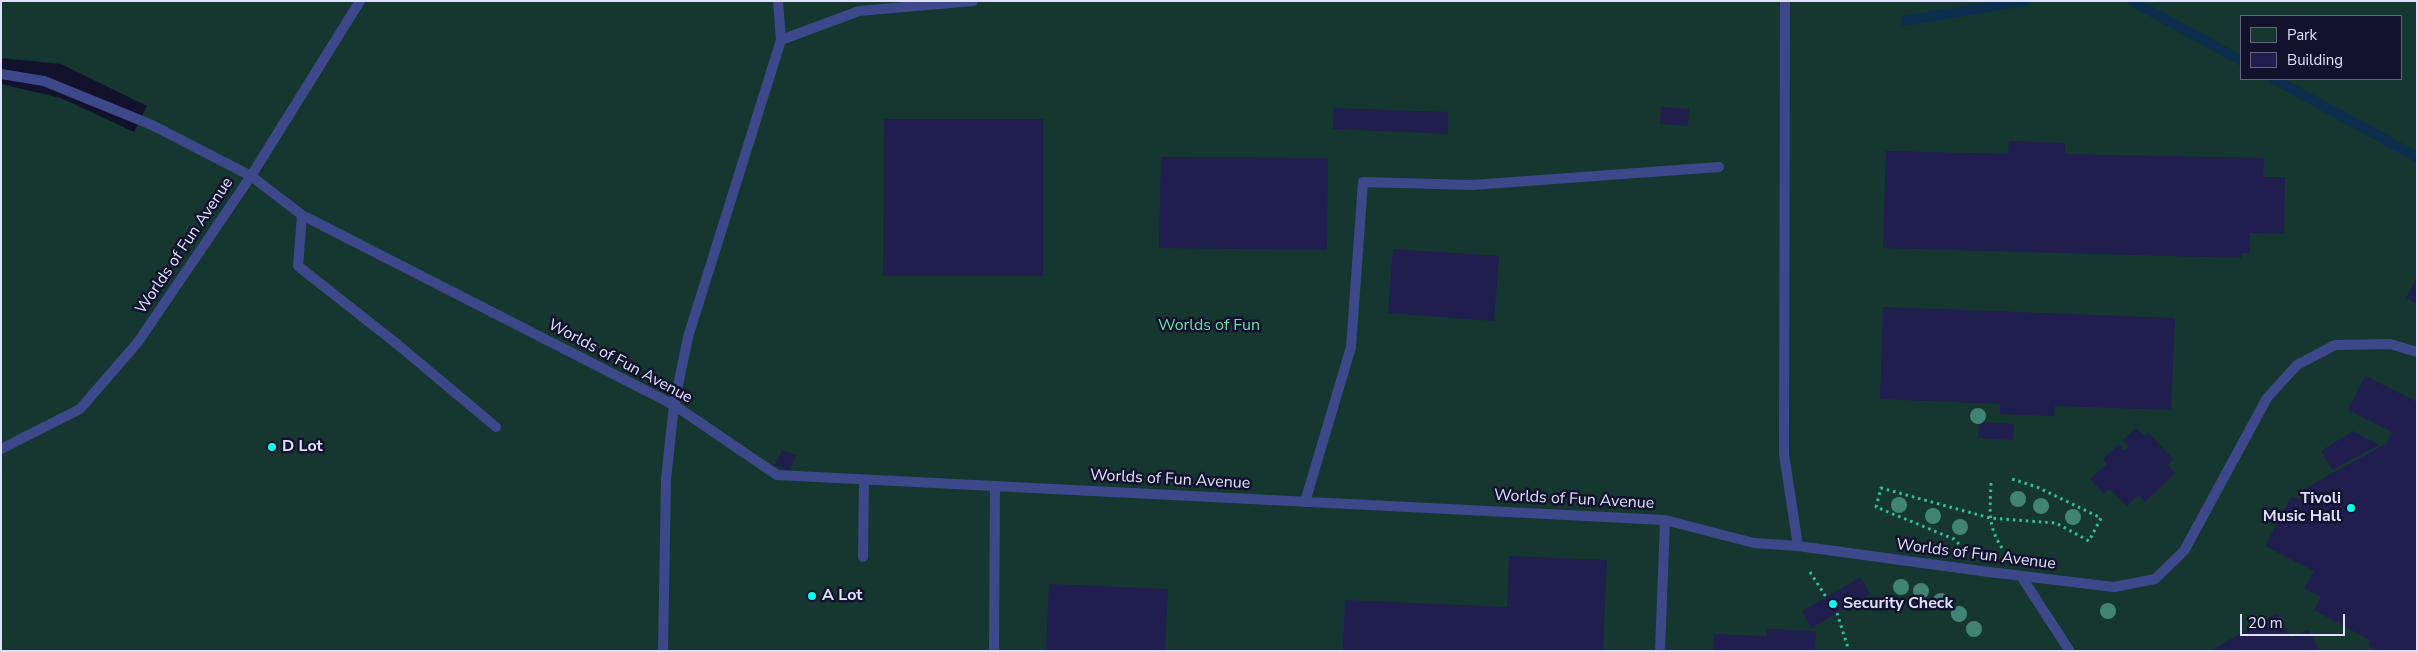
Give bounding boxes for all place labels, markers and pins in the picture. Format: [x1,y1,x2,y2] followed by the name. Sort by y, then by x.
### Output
[282,437,323,457] place label: D Lot
[266,441,278,453] marker: D Lot
[2263,489,2341,527] place label: Tivoli Music Hall
[2345,502,2357,514] marker: Tivoli Music Hall
[822,586,862,606] place label: A Lot
[806,590,818,602] marker: A Lot
[1843,594,1953,614] place label: Security Check
[1827,598,1839,610] marker: Security Check

